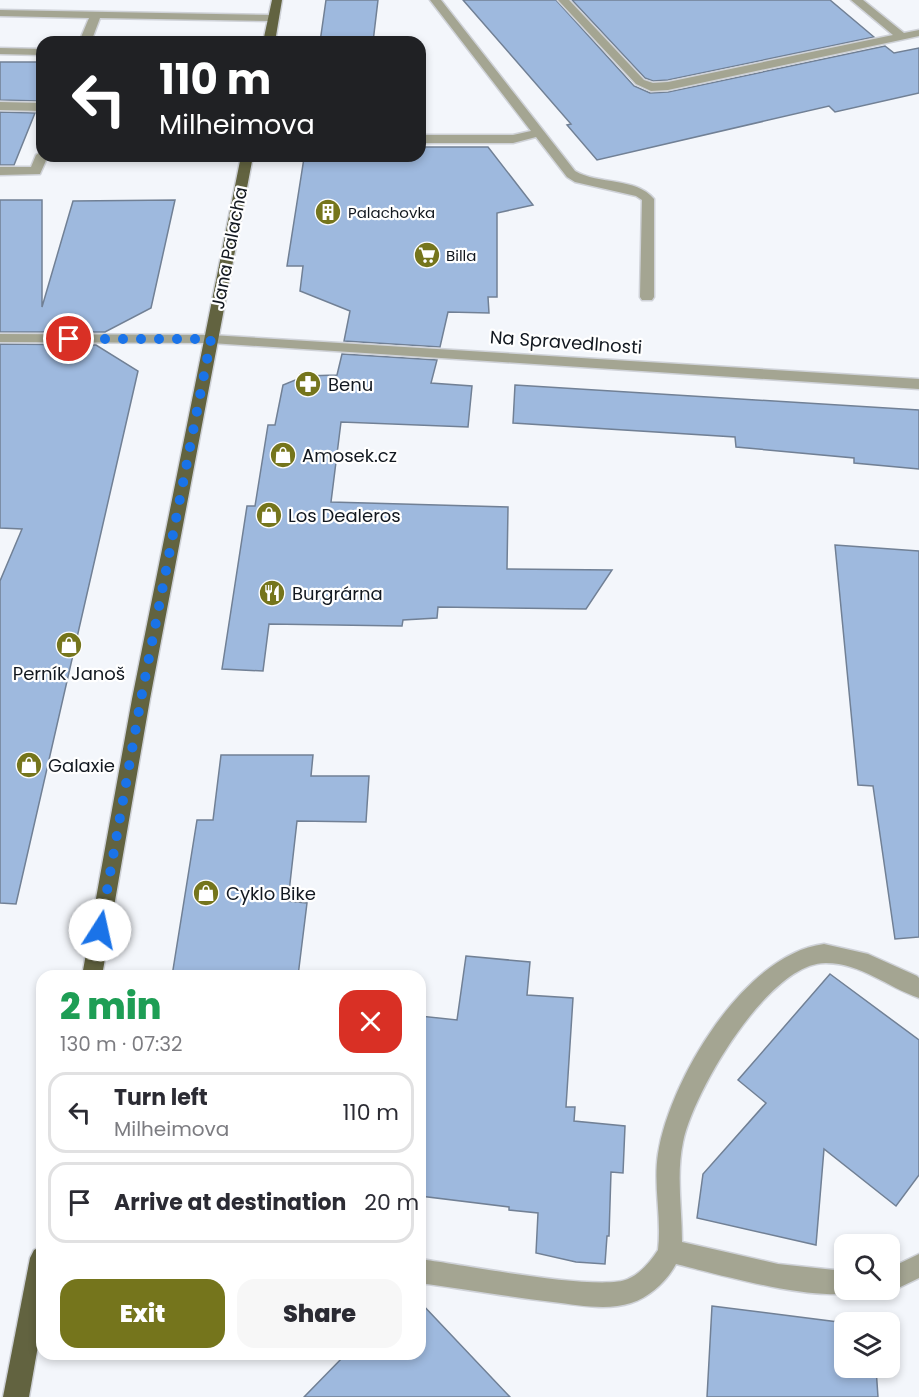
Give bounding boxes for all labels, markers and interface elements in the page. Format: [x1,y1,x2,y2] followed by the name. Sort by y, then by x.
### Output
[159,50,271,109] text: 110 m
[60,60,138,138] icon: left
[159,106,315,143] text: Milheimova
[205,185,253,311] street label: Jana Palacha
[313,197,343,227] building icon: Palachovka
[348,202,435,223] place label: Palachovka
[412,240,442,270] supermarket icon: Billa
[446,245,476,266] place label: Billa
[43,313,94,364] pin
[52,322,85,355] icon: arrive
[489,324,643,360] street label: Na Spravedlnosti
[293,369,323,399] pharmacy icon: Benu
[328,372,373,397] place label: Benu
[268,440,298,470] shop icon: Amosek.cz
[302,443,397,468] place label: Amosek.cz
[254,500,284,530] shop icon: Los Dealeros
[288,503,401,528] place label: Los Dealeros
[257,578,287,608] restaurant icon: Burgrárna
[292,581,383,606] place label: Burgrárna
[54,630,84,660] shop icon: Perník Janoš
[13,661,125,686] place label: Perník Janoš
[14,750,44,780] shop icon: Galaxie
[48,753,115,778] place label: Galaxie
[191,878,221,908] shop icon: Cyklo Bike
[226,881,316,906] place label: Cyklo Bike
[68,898,132,962] position arrow
[60,981,162,1032] text: 2 min
[339,990,402,1053] button: close
[60,1030,183,1058] text: 130 m · 07:32
[114,1082,208,1113] text: Turn left
[63,1096,96,1129] icon: left
[343,1097,399,1128] text: 110 m
[114,1115,229,1143] text: Milheimova
[63,1186,96,1219] icon: arrive
[114,1187,346,1218] text: Arrive at destination
[364,1187,419,1218] text: 20 m
[834,1234,900,1378] map controls
[834,1234,900,1300] button: search
[60,1279,225,1348] button: Exit
[237,1279,402,1348] button: Share
[834,1312,900,1378] button: layers

